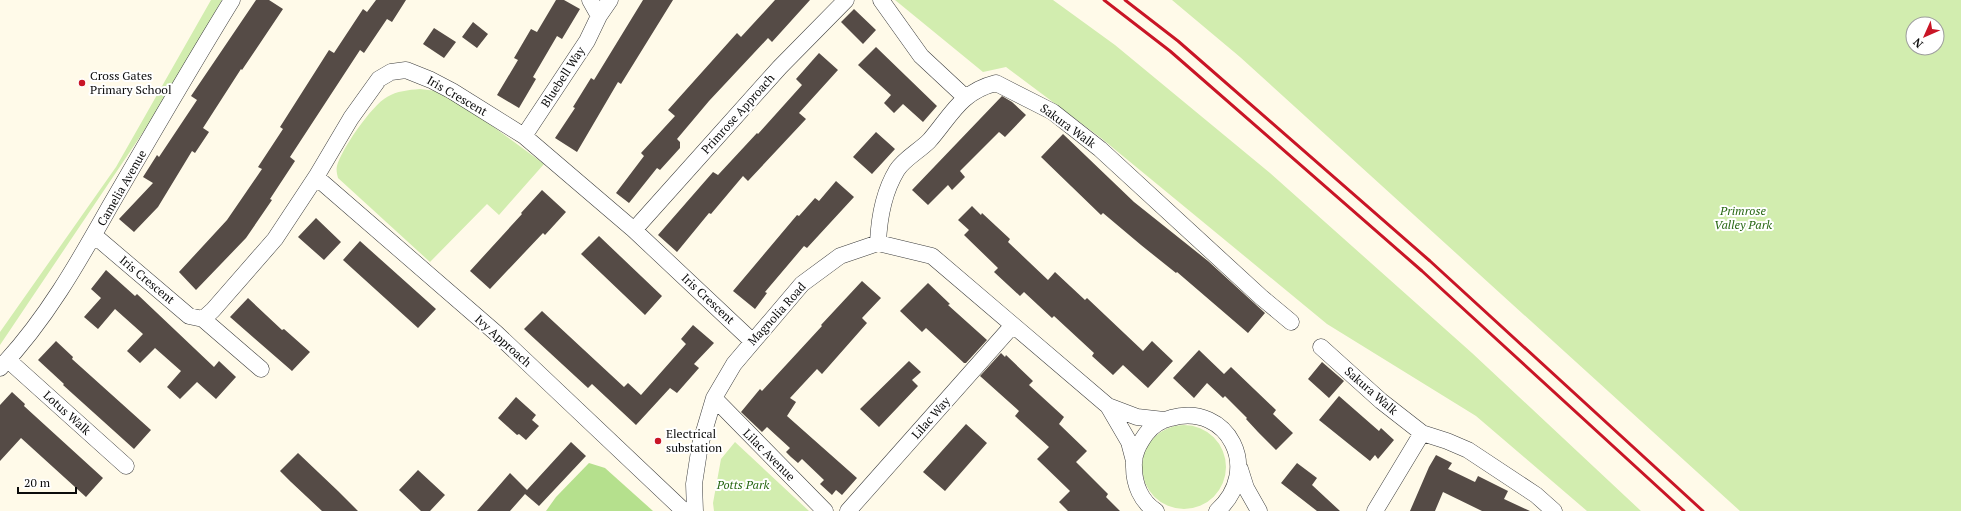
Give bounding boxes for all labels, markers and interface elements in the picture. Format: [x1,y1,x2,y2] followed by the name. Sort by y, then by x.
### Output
[1905,16,1945,56] north arrow
[1910,35,1926,51] text: N
[537,43,588,110] street label: Bluebell Way
[90,68,172,97] place label: Cross Gates Primary School
[698,71,778,157] street label: Primrose Approach
[424,72,491,119] street label: Iris Crescent
[77,78,87,88] marker: Cross Gates Primary School
[1037,100,1100,151] street label: Sakura Walk
[94,147,149,229] street label: Camelia Avenue
[1714,203,1772,232] park label: Primrose Valley Park
[117,252,178,307] street label: Iris Crescent
[679,270,738,327] street label: Iris Crescent
[744,279,809,348] street label: Magnolia Road
[472,311,535,370] street label: Ivy Approach
[1342,363,1402,418] street label: Sakura Walk
[40,387,95,438] street label: Lotus Walk
[908,393,954,442] street label: Lilac Way
[740,425,799,484] street label: Lilac Avenue
[666,426,722,455] place label: Electrical substation
[653,436,663,446] marker: Electrical substation
[18,469,76,495] scale bar
[24,475,51,490] text: 20 m
[716,477,770,492] park label: Potts Park

